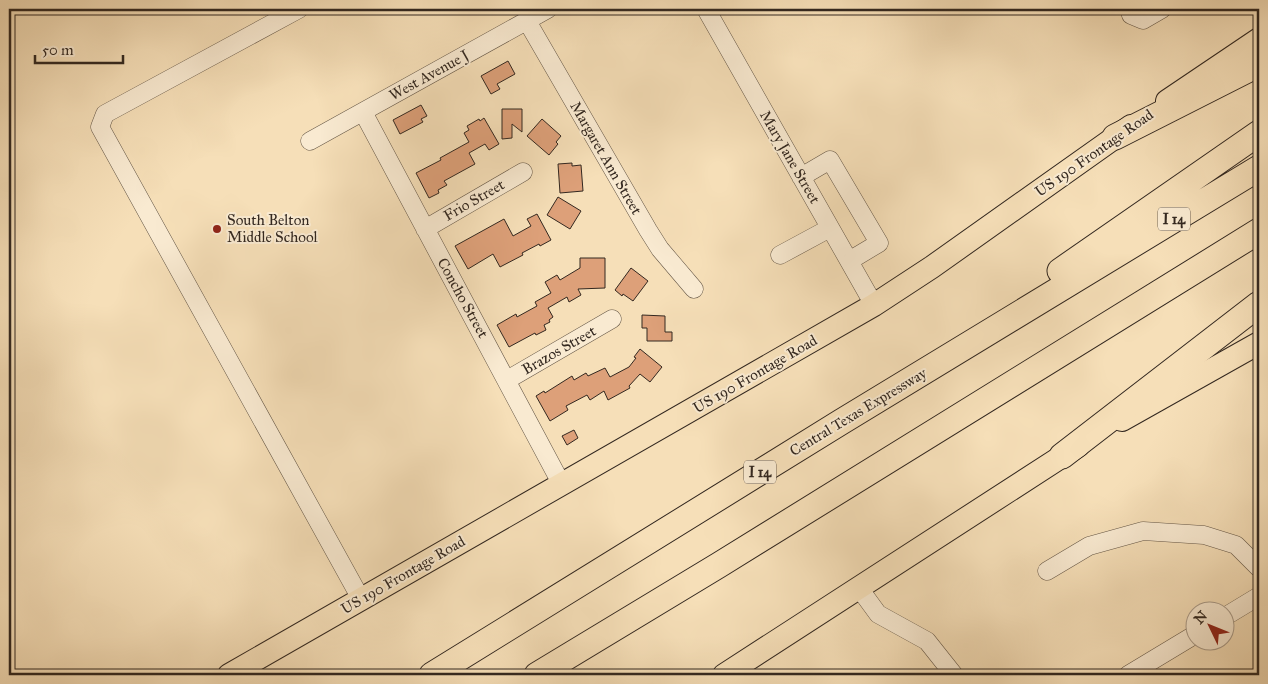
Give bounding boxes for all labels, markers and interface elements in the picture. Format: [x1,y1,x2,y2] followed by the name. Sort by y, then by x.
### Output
[35,32,122,64] scale bar
[42,41,74,59] text: 50 m
[386,46,472,105] street label: West Avenue J
[566,98,646,218] street label: Margaret Ann Street
[1031,105,1157,201] street label: US 190 Frontage Road
[755,107,824,208] street label: Mary Jane Street
[440,175,508,225] street label: Frio Street
[1158,208,1190,230] road number: I 14
[227,211,319,246] place label: South Belton Middle School
[211,223,223,235] marker: South Belton Middle School
[434,255,493,342] street label: Concho Street
[519,321,600,378] street label: Brazos Street
[690,331,821,417] street label: US 190 Frontage Road
[786,363,931,460] street label: Central Texas Expressway
[744,461,776,484] road number: I 14
[338,532,469,618] street label: US 190 Frontage Road
[1186,602,1236,652] north arrow
[1191,607,1211,628] text: N

